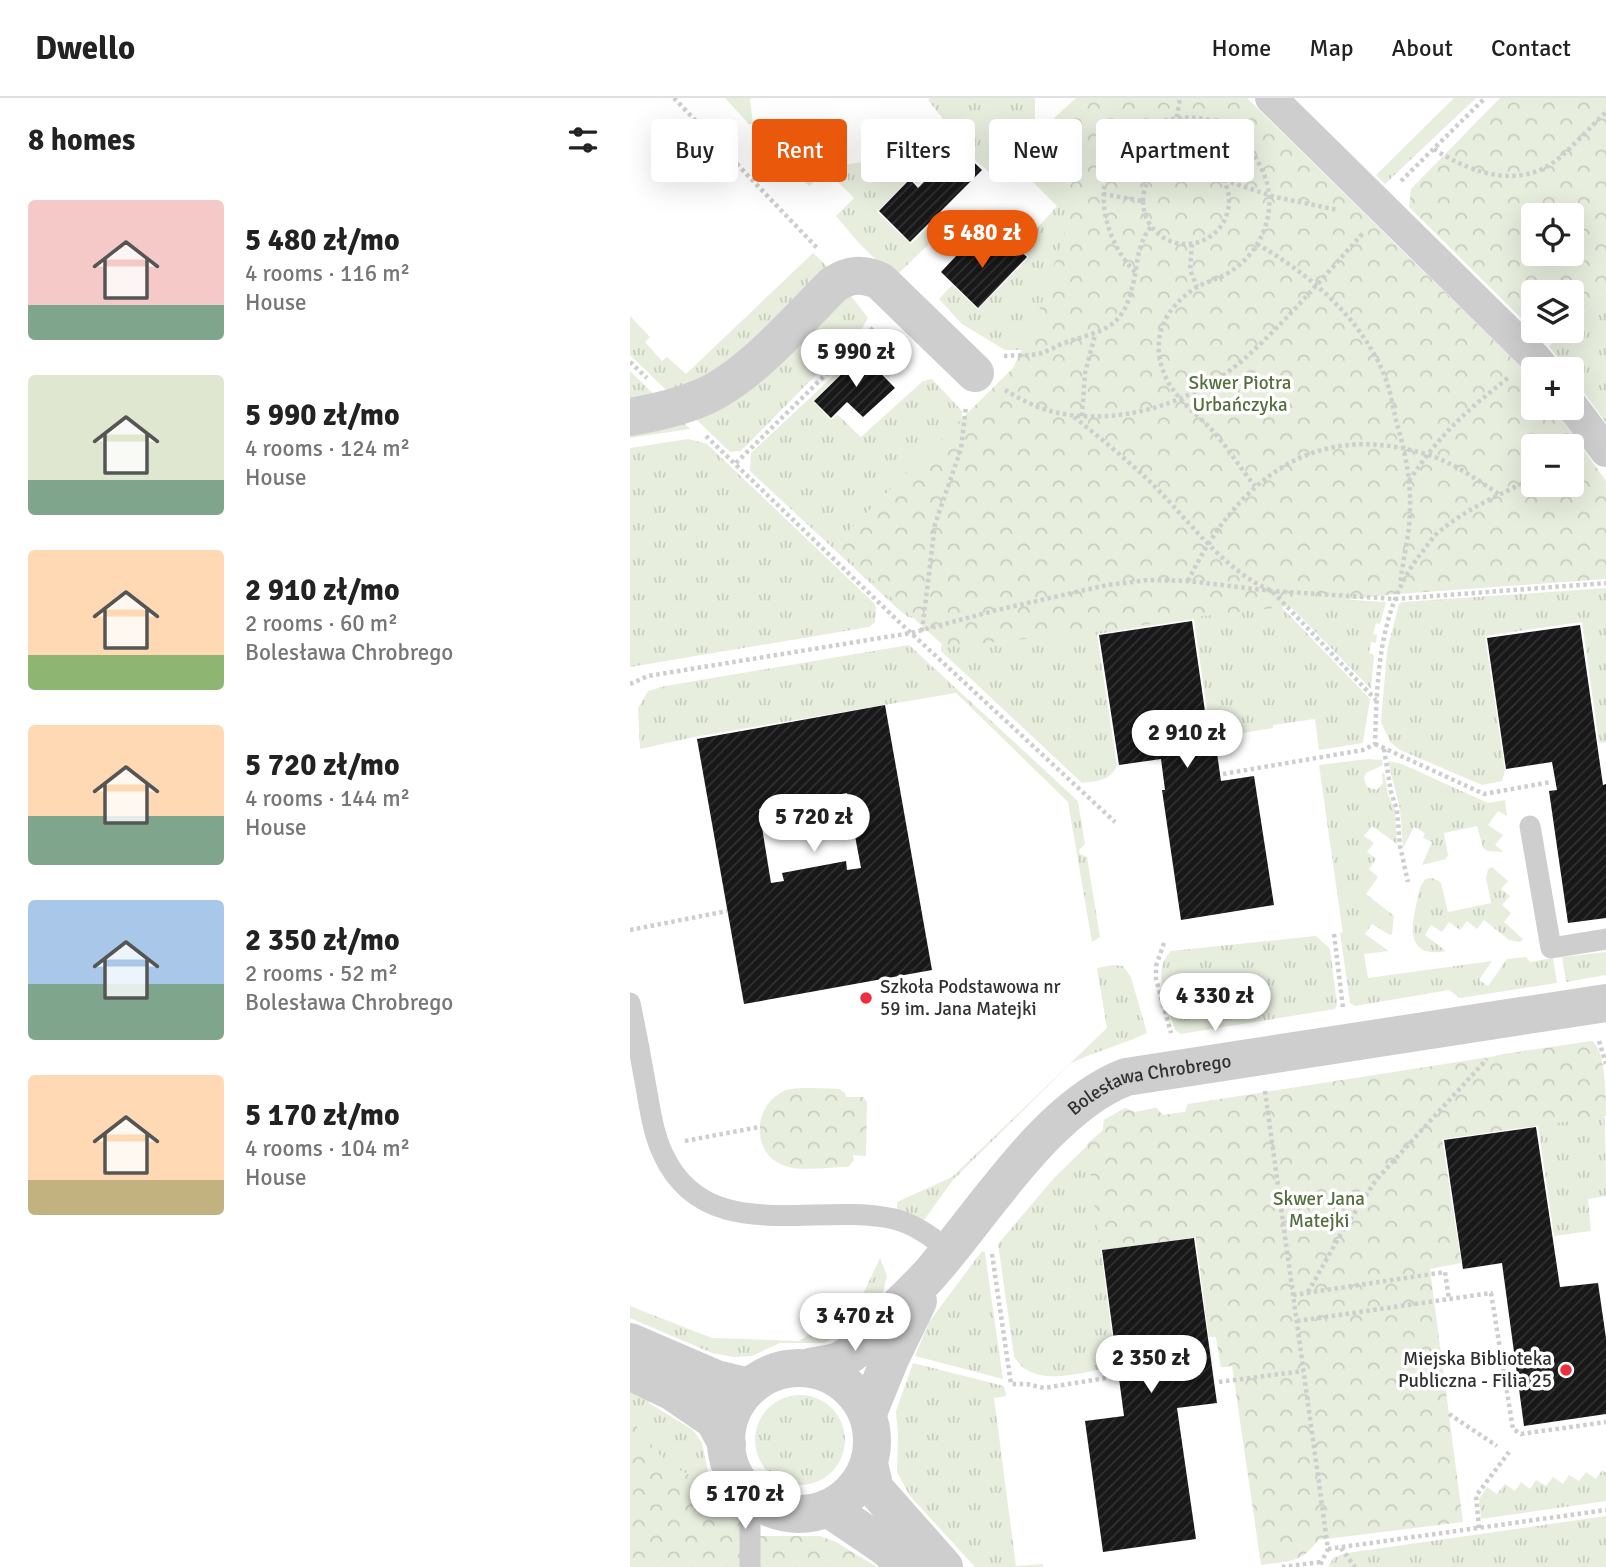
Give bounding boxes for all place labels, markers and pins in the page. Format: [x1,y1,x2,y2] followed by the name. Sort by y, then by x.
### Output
[910,211,1054,270] pin: 5 480 zł
[784,330,928,389] pin: 5 990 zł
[1115,710,1259,770] pin: 2 910 zł
[742,794,886,854] pin: 5 720 zł
[1143,974,1287,1033] pin: 4 330 zł
[880,975,1061,1021] place label: Szkoła Podstawowa nr 59 im. Jana Matejki
[858,990,874,1006] marker: Szkoła Podstawowa nr 59 im. Jana Matejki
[783,1294,927,1353] pin: 3 470 zł
[1079,1336,1223,1395] pin: 2 350 zł
[1398,1347,1552,1393] place label: Miejska Biblioteka Publiczna - Filia 25
[1558,1362,1574,1378] marker: Miejska Biblioteka Publiczna - Filia 25
[673,1472,817,1531] pin: 5 170 zł

